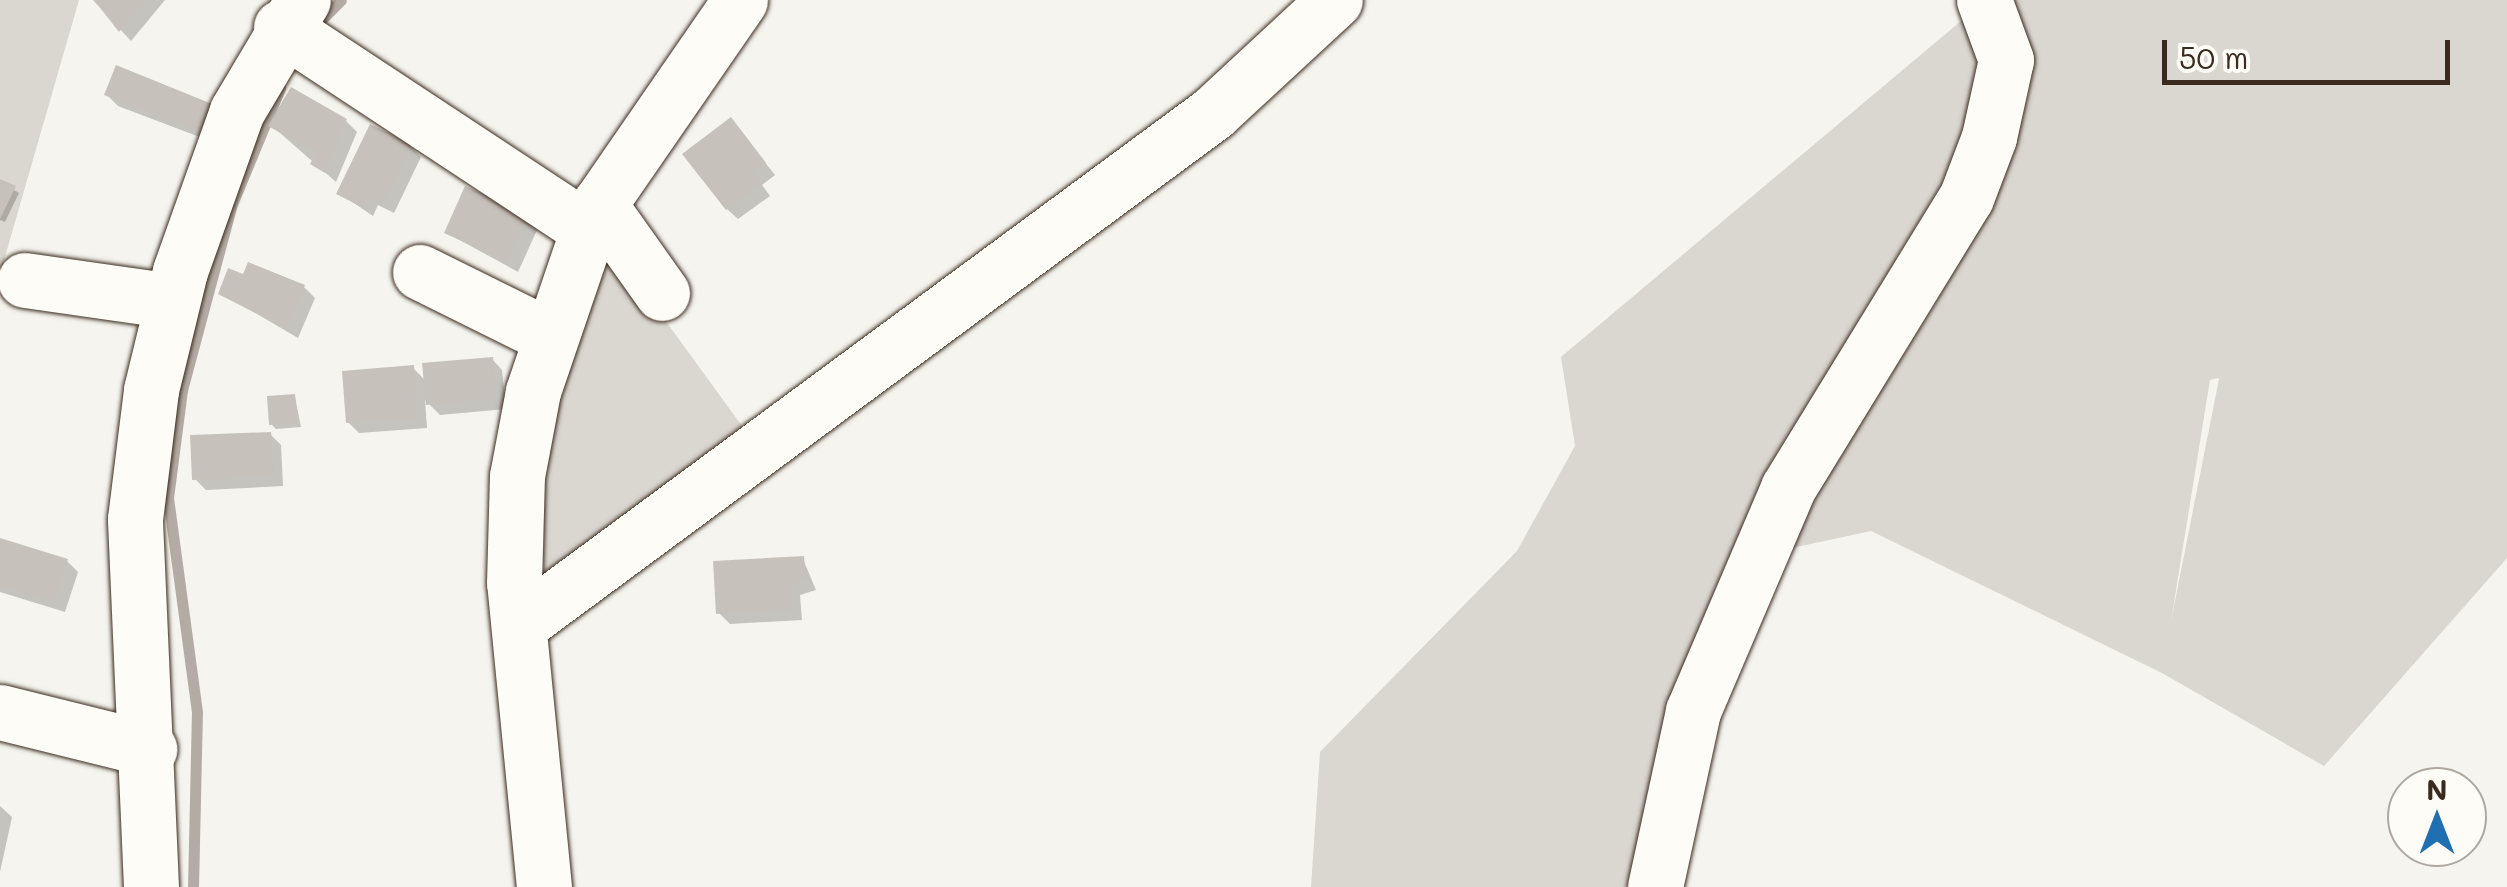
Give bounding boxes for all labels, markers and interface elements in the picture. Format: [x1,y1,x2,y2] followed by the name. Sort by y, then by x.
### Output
[2167,20,2454,82] scale bar
[2179,37,2249,77] text: 50 m
[2387,767,2487,867] north arrow
[2426,771,2448,807] text: N

